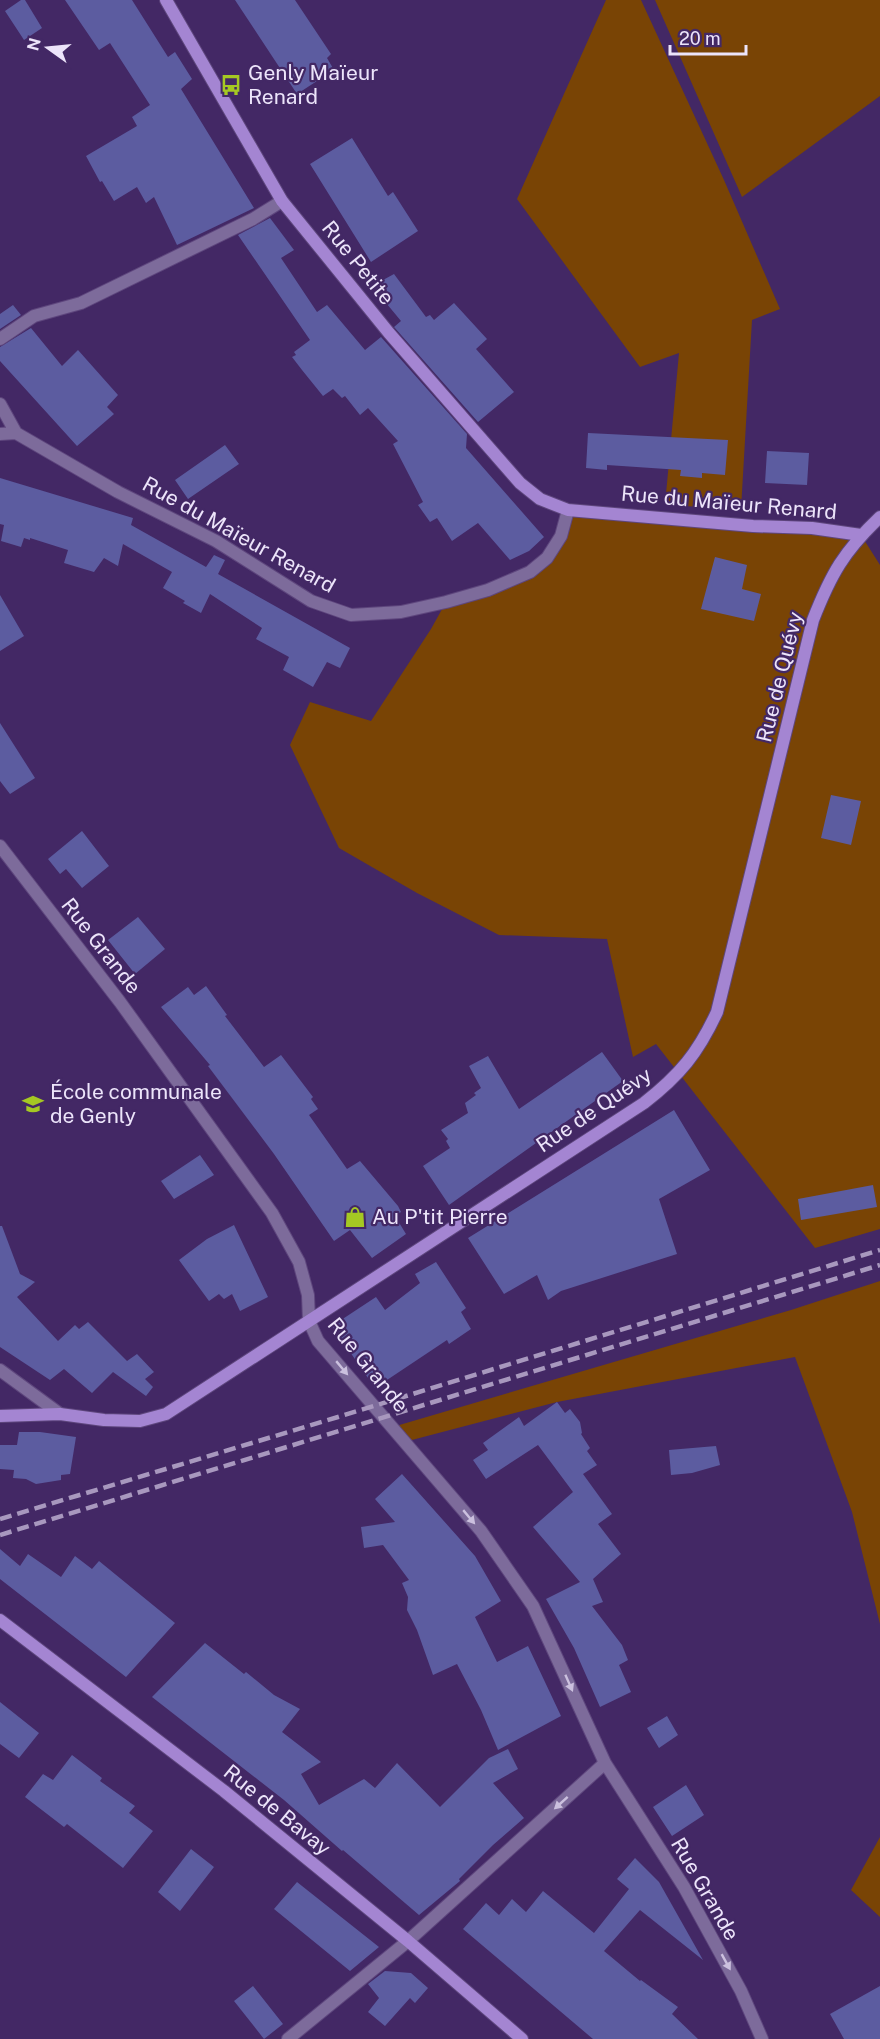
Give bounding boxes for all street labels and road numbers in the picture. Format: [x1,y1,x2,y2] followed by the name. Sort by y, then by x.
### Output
[317,216,400,310] street label: Rue Petite
[138,471,340,598] street label: Rue du Maïeur Renard
[620,481,838,524] street label: Rue du Maïeur Renard
[751,609,808,745] street label: Rue de Quévy
[56,893,146,998] street label: Rue Grande
[531,1062,656,1157] street label: Rue de Quévy
[323,1312,414,1417] street label: Rue Grande
[219,1759,336,1860] street label: Rue de Bavay
[666,1833,745,1945] street label: Rue Grande

